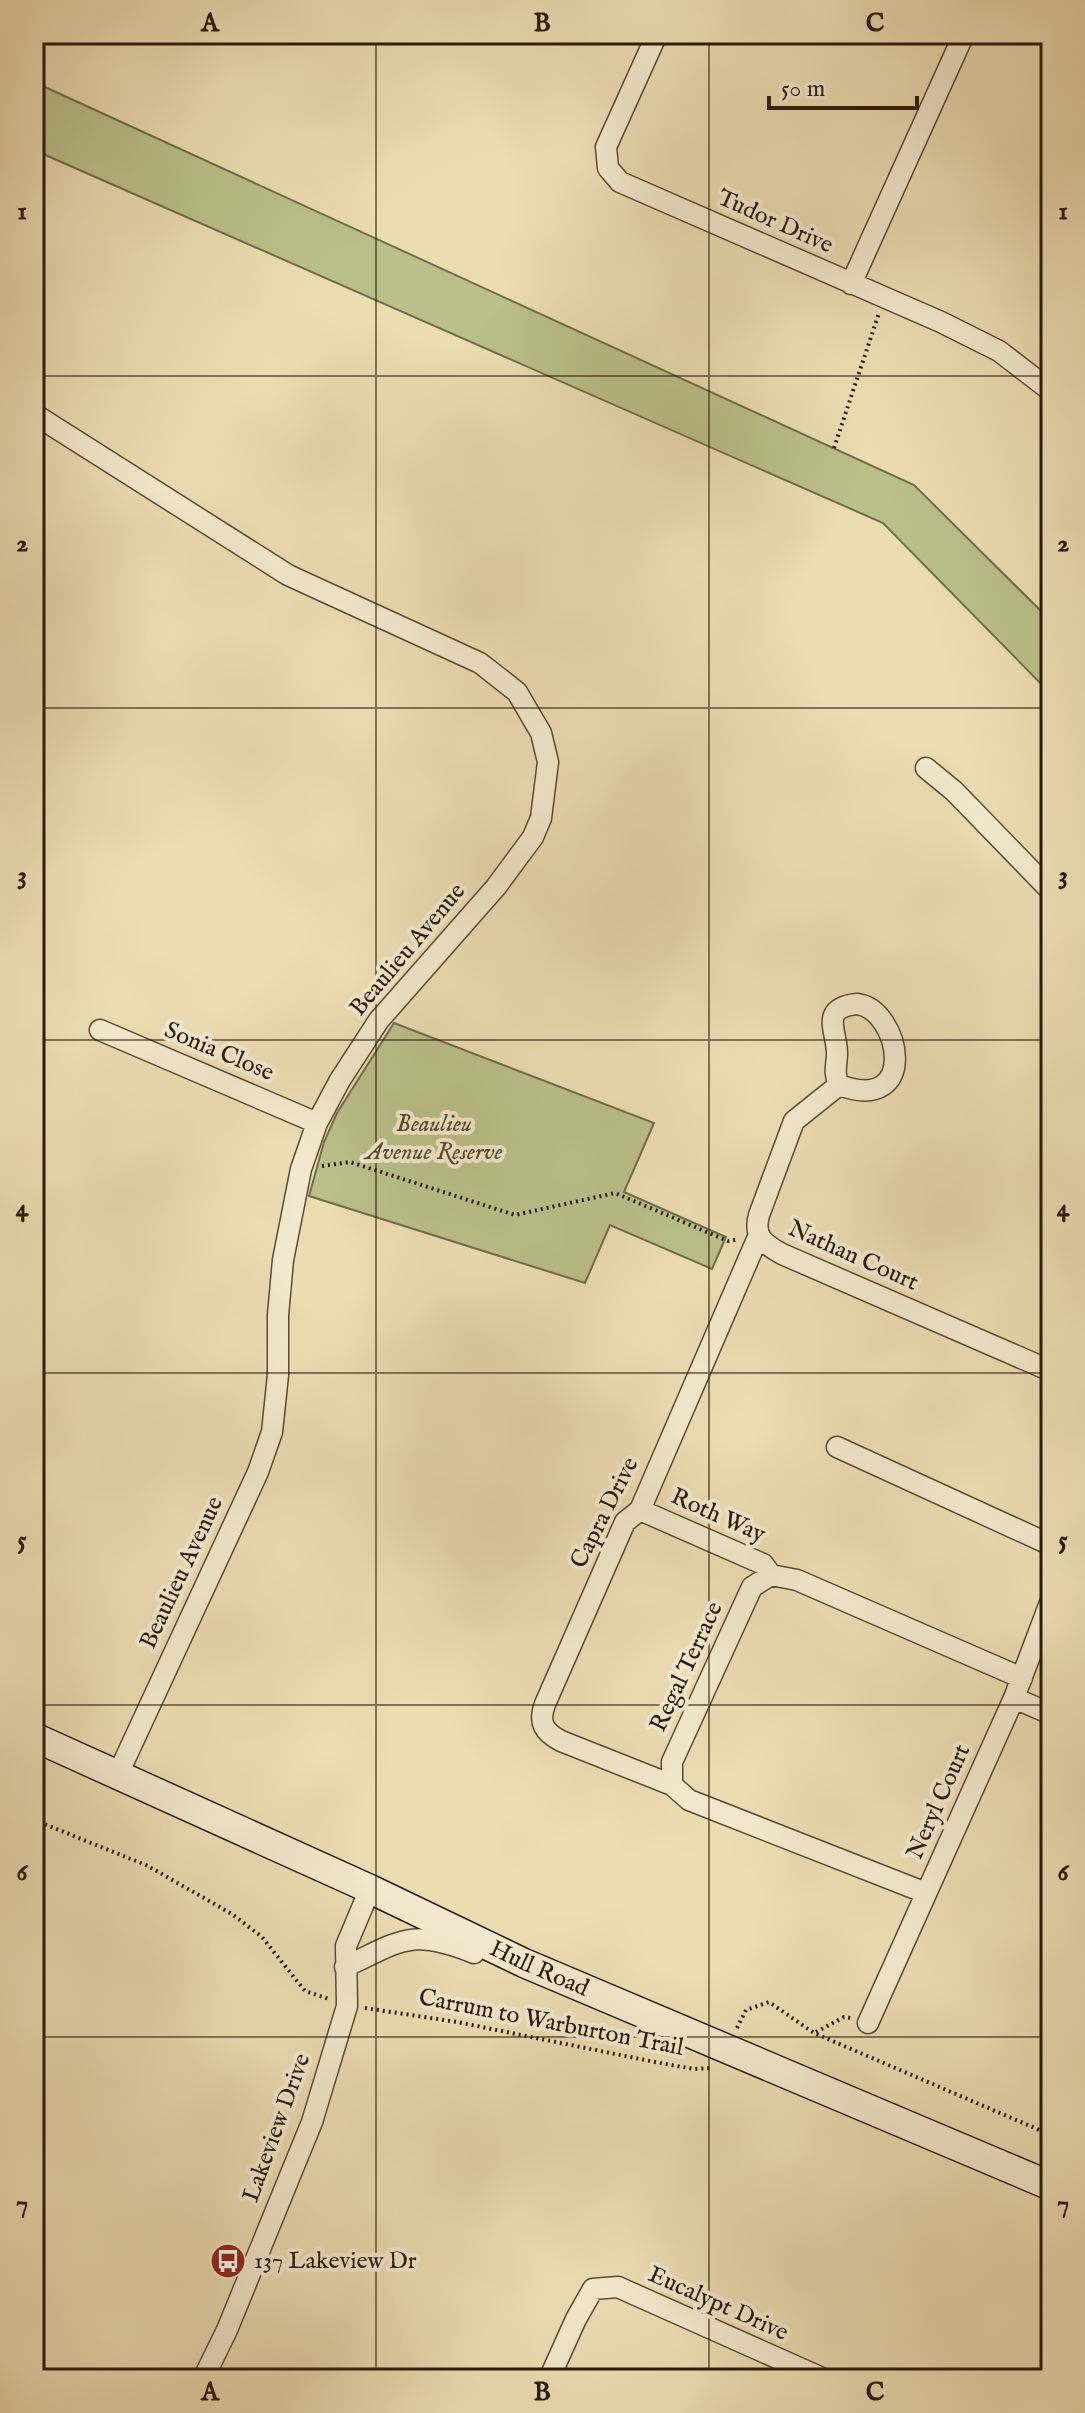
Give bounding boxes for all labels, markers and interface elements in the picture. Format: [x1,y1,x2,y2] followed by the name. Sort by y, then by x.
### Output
[200,7,220,40] text: A
[533,7,551,40] text: B
[866,7,885,40] text: C
[769,60,917,110] scale bar
[781,74,825,105] text: 50 m
[712,183,838,261] street label: Tudor Drive
[17,195,27,228] text: 1
[1058,195,1068,228] text: 1
[16,527,28,560] text: 2
[1057,527,1069,560] text: 2
[17,859,27,892] text: 3
[1058,859,1068,892] text: 3
[343,877,473,1023] street label: Beaulieu Avenue
[160,1015,278,1089] street label: Sonia Close
[363,1109,502,1168] park label: Beaulieu Avenue Reserve
[16,1192,30,1225] text: 4
[1057,1192,1071,1225] text: 4
[783,1213,923,1299] street label: Nathan Court
[564,1452,646,1574] street label: Capra Drive
[666,1481,770,1551] street label: Roth Way
[133,1492,231,1654] street label: Beaulieu Avenue
[17,1524,27,1557] text: 5
[1058,1524,1068,1557] text: 5
[643,1597,731,1737] street label: Regal Terrace
[900,1740,978,1864] street label: Neryl Court
[17,1856,29,1889] text: 6
[1058,1856,1070,1889] text: 6
[485,1933,594,2004] street label: Hull Road
[416,1982,686,2064] street label: Carrum to Warburton Trail
[236,2049,318,2207] street label: Lakeview Drive
[16,2188,28,2221] text: 7
[1057,2188,1069,2221] text: 7
[209,2242,247,2280] bus stop icon: 137 Lakeview Dr
[254,2246,417,2277] place label: 137 Lakeview Dr
[643,2259,793,2349] street label: Eucalypt Drive
[200,2376,220,2409] text: A
[533,2376,551,2409] text: B
[866,2376,885,2409] text: C

